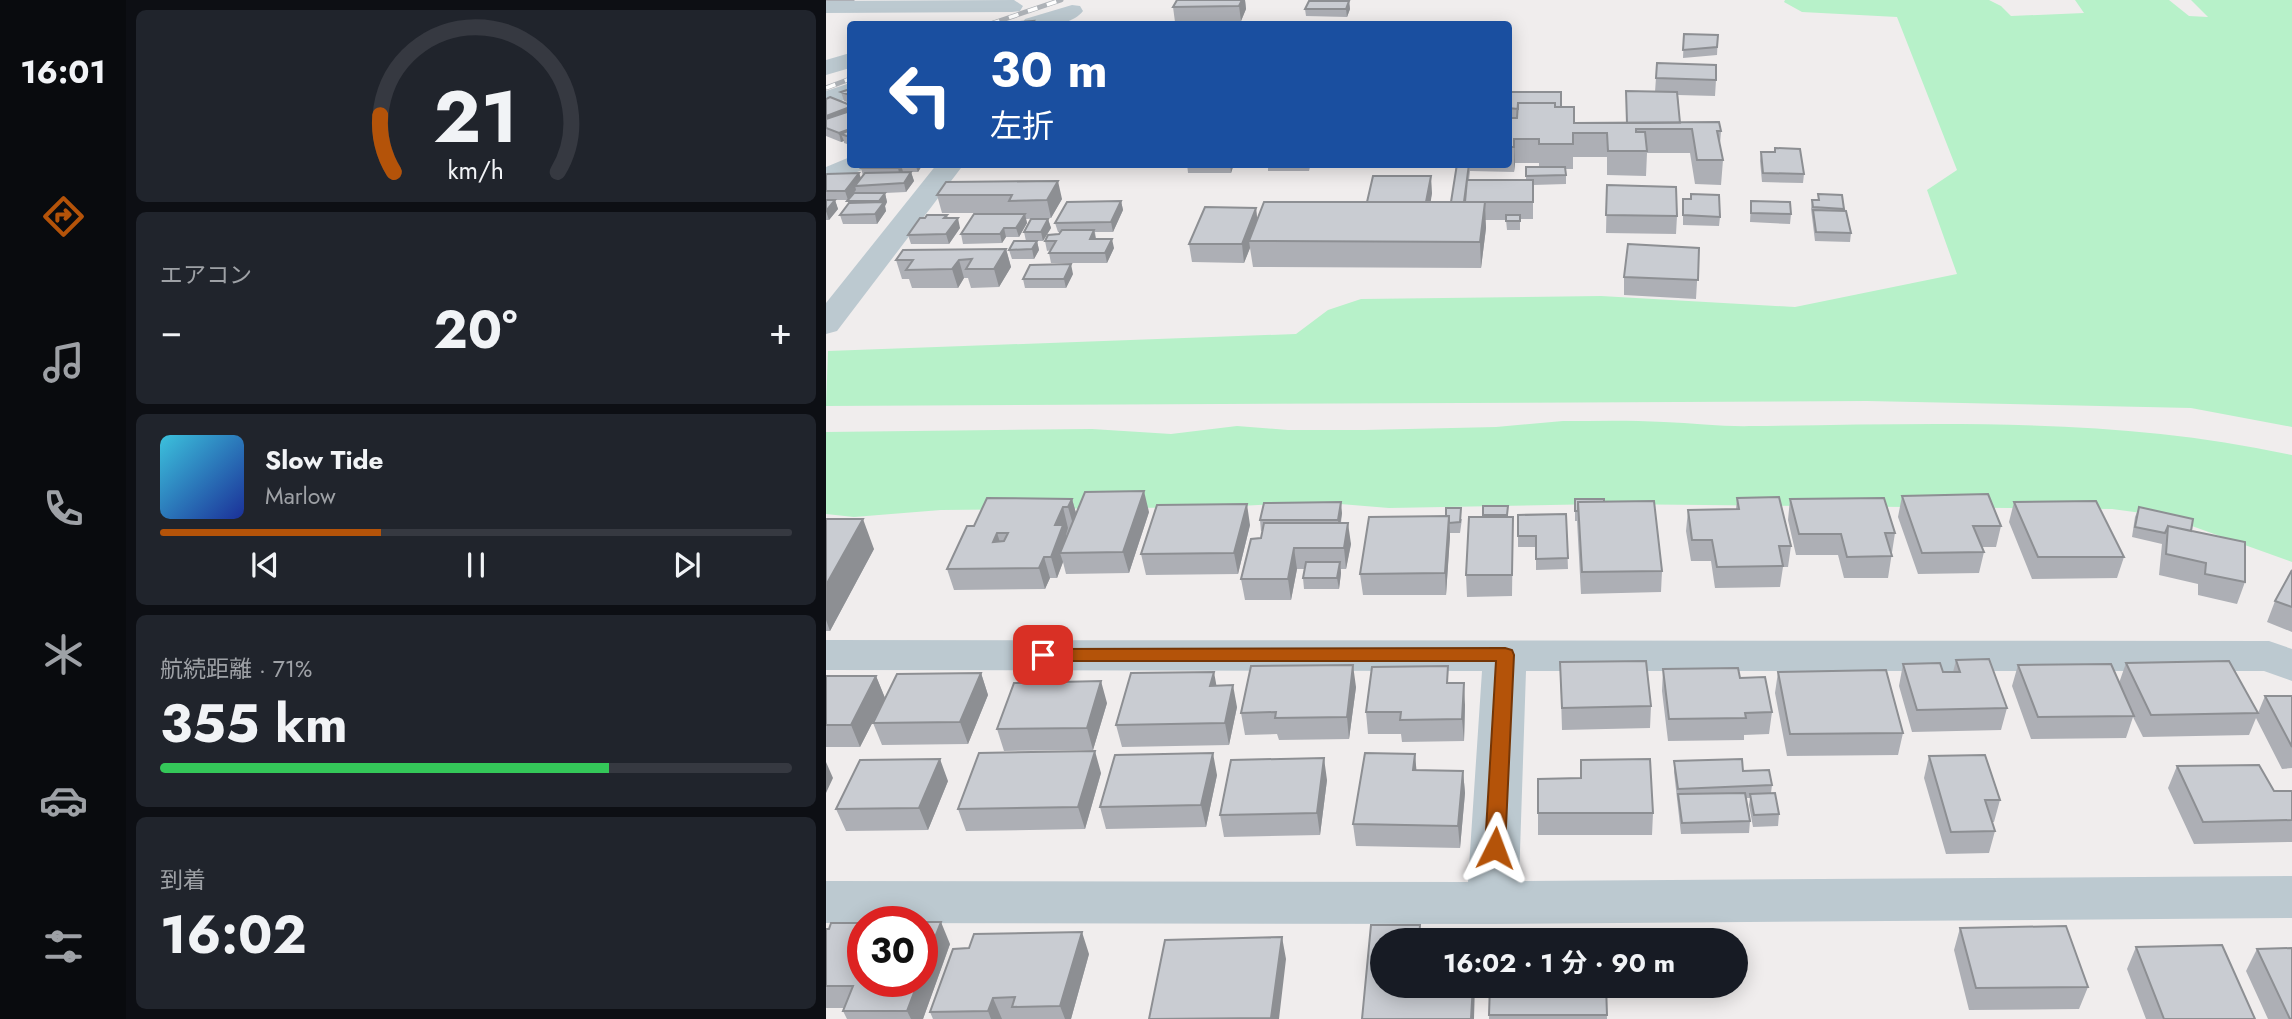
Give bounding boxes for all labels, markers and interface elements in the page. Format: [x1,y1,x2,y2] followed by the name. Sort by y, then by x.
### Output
[990,35,1108,105] text: 30 m
[20,49,106,95] text: 16:01
[875,49,966,140] icon: left
[434,64,518,169] text: 21
[990,103,1054,149] text: 左折
[448,152,504,188] text: km/h
[39,192,88,241] icon: directions
[160,258,252,292] text: エアコン
[434,292,518,368] text: 20°
[160,303,182,358] text: −
[769,303,792,358] text: +
[39,338,88,387] icon: music
[265,441,384,479] text: Slow Tide
[265,479,336,513] text: Marlow
[39,484,88,533] icon: phone
[246,546,284,584] icon: previous
[457,546,495,584] icon: pause
[668,546,706,584] icon: next
[1013,625,1073,685] pin
[39,630,88,679] icon: climate
[1024,636,1062,674] icon: arrive
[160,652,312,686] text: 航続距離 · 71%
[160,686,348,762] text: 355 km
[39,776,88,825] icon: car
[1458,811,1532,885] position arrow
[160,863,206,897] text: 到着
[160,897,307,973] text: 16:02
[847,906,938,997] speed limit sign: 30
[39,922,88,971] icon: filters
[1443,944,1675,982] text: 16:02 · 1 分 · 90 m

